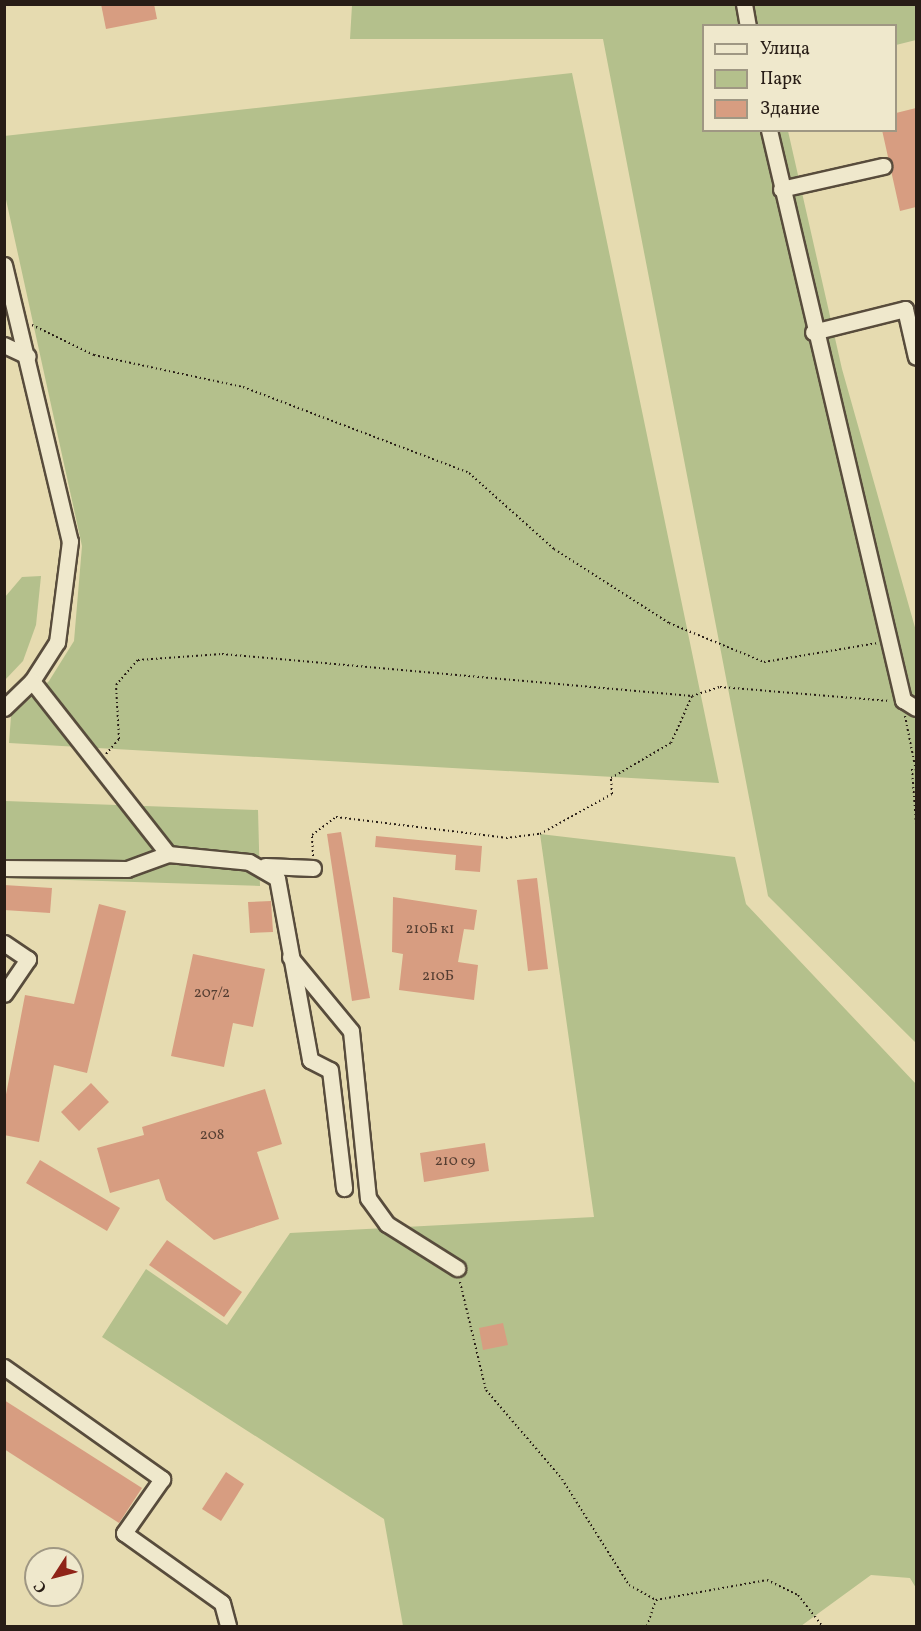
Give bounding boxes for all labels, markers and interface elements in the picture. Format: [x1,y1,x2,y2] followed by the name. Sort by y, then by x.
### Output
[702,24,897,132] legend
[760,37,810,62] text: Улица
[760,67,802,92] text: Парк
[760,97,820,122] text: Здание
[406,921,454,939] house number: 210Б к1
[422,968,454,986] house number: 210Б
[194,985,230,1003] house number: 207/2
[200,1127,224,1145] house number: 208
[435,1153,475,1171] house number: 210 с9
[24,1547,84,1607] north arrow
[29,1576,53,1597] text: С

